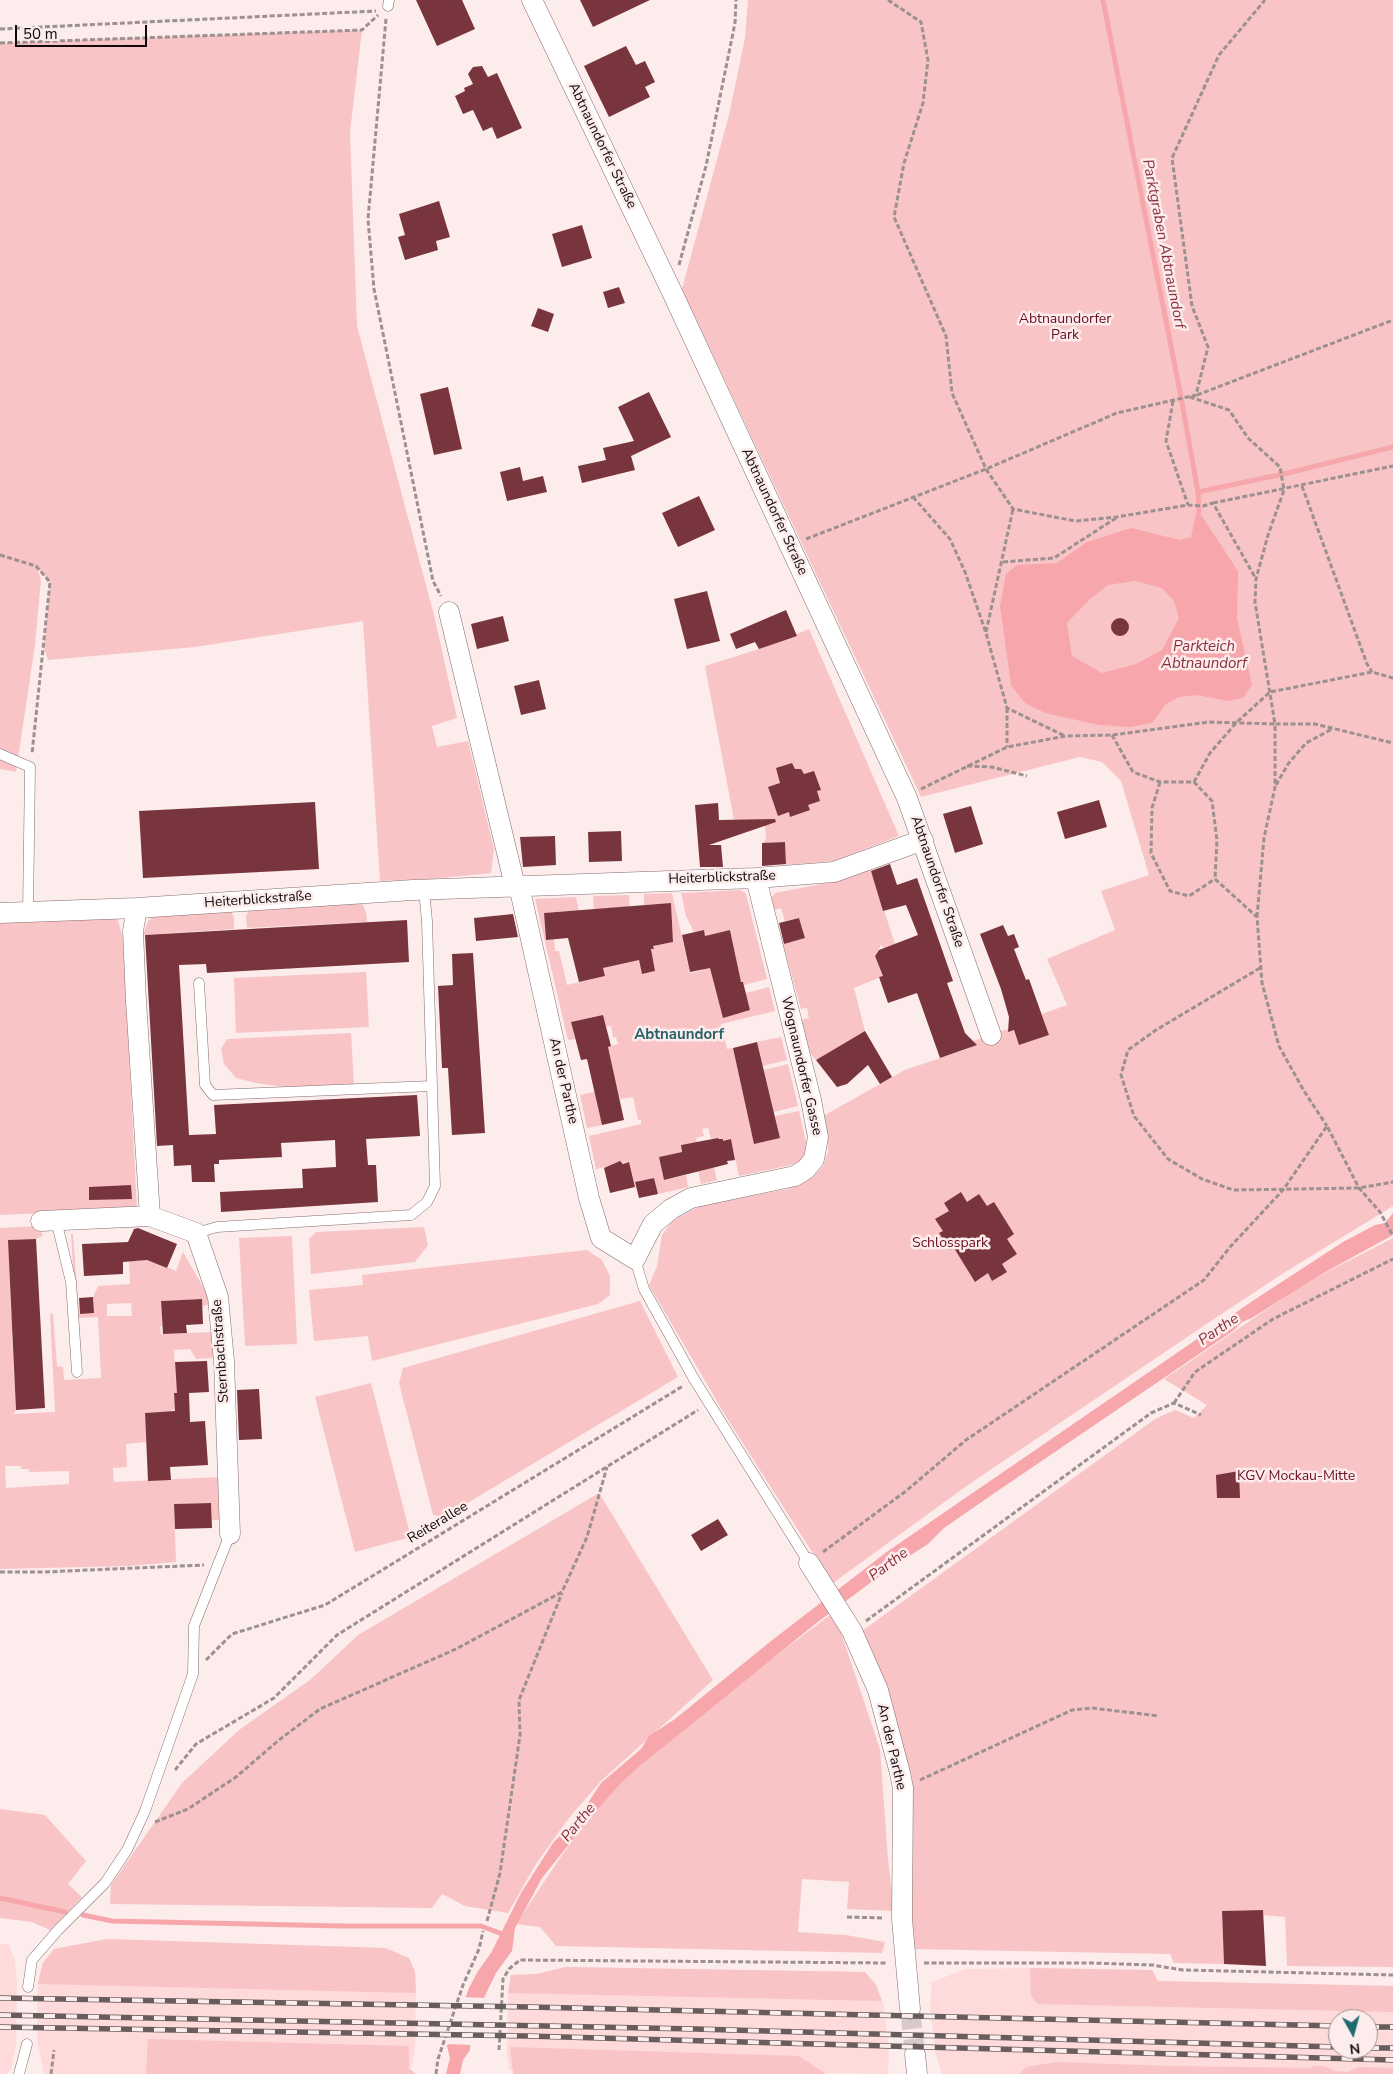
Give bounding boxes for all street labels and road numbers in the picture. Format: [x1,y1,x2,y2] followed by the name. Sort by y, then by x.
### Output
[564,80,640,212] street label: Abtnaundorfer Straße
[737,446,811,578] street label: Abtnaundorfer Straße
[907,814,967,950] street label: Abtnaundorfer Straße
[668,868,776,888] street label: Heiterblickstraße
[204,888,312,912] street label: Heiterblickstraße
[777,995,825,1137] street label: Wognaundorfer Gasse
[545,1036,581,1126] street label: An der Parthe
[209,1299,233,1403] street label: Sternbachstraße
[405,1498,471,1548] street label: Reiterallee
[873,1702,909,1792] street label: An der Parthe

